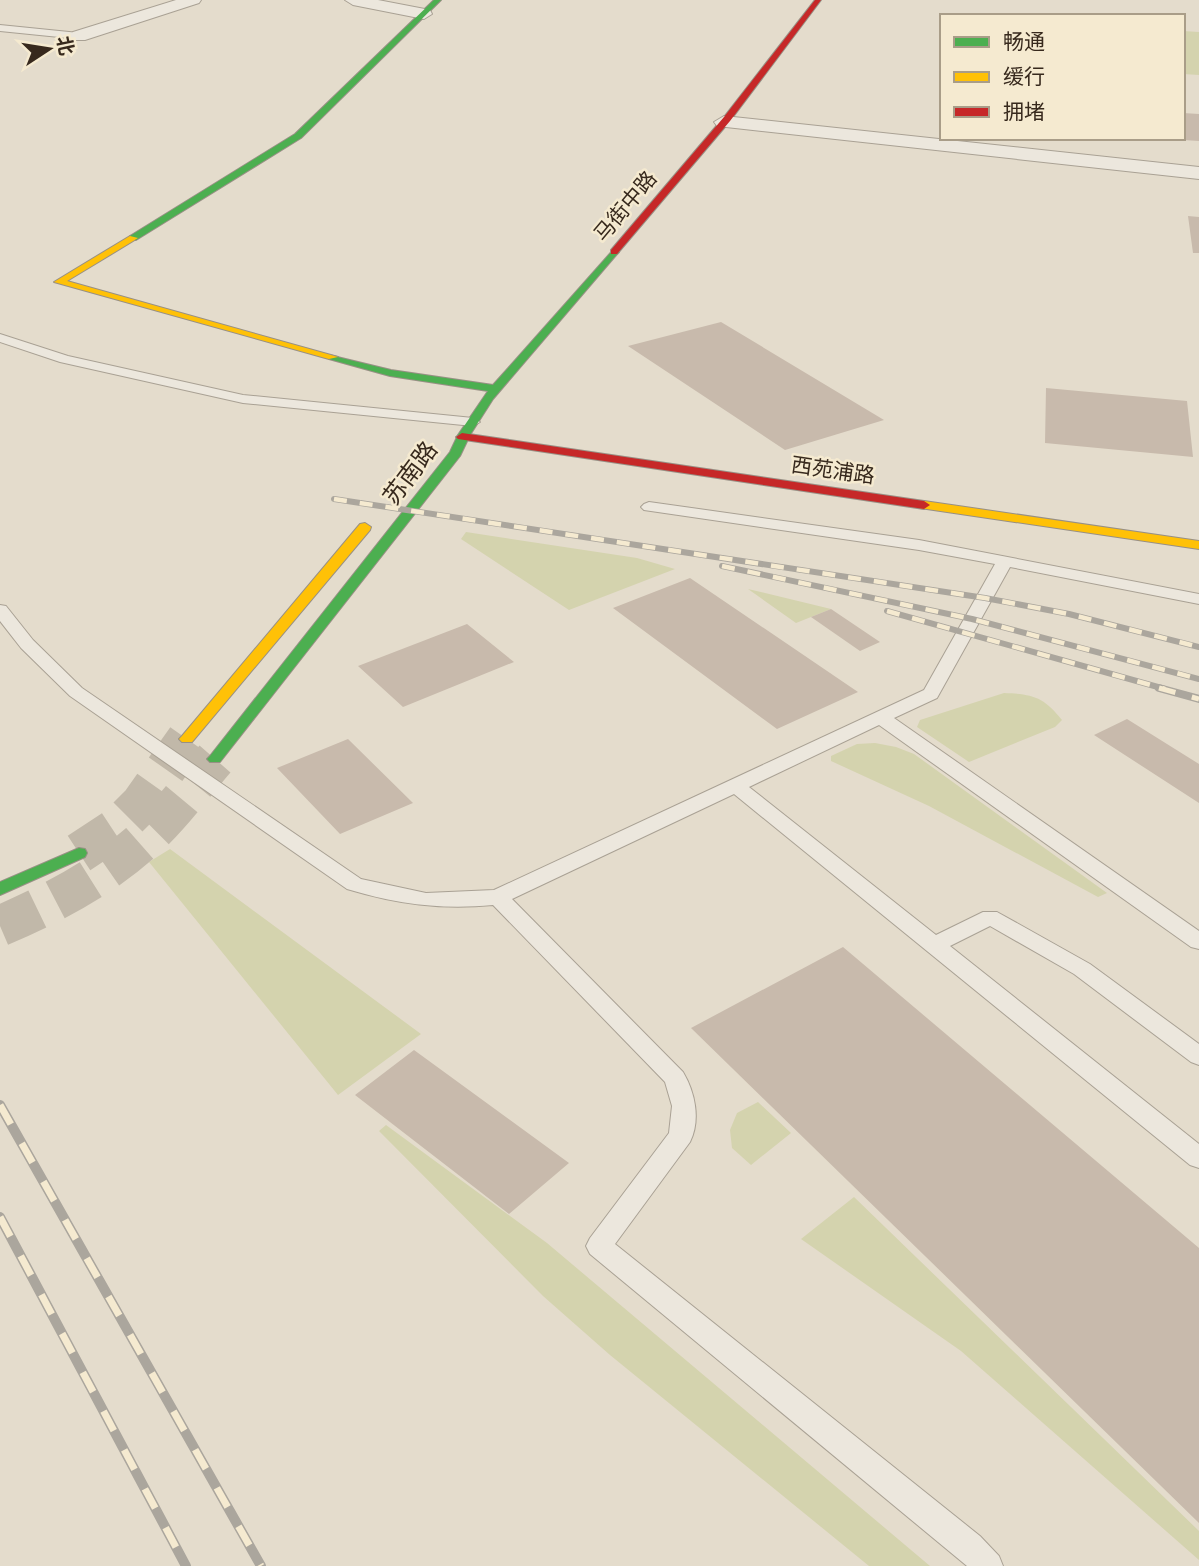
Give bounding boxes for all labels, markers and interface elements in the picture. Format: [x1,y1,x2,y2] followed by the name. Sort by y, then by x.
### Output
[14,14,84,84] north arrow
[940,14,1185,140] legend
[1003,28,1045,55] text: 畅通
[52,34,79,57] text: 北
[1003,63,1045,90] text: 缓行
[1003,98,1045,125] text: 拥堵
[588,165,662,247] street label: 马街中路
[376,435,444,511] street label: 苏南路
[790,451,876,489] street label: 西苑浦路

